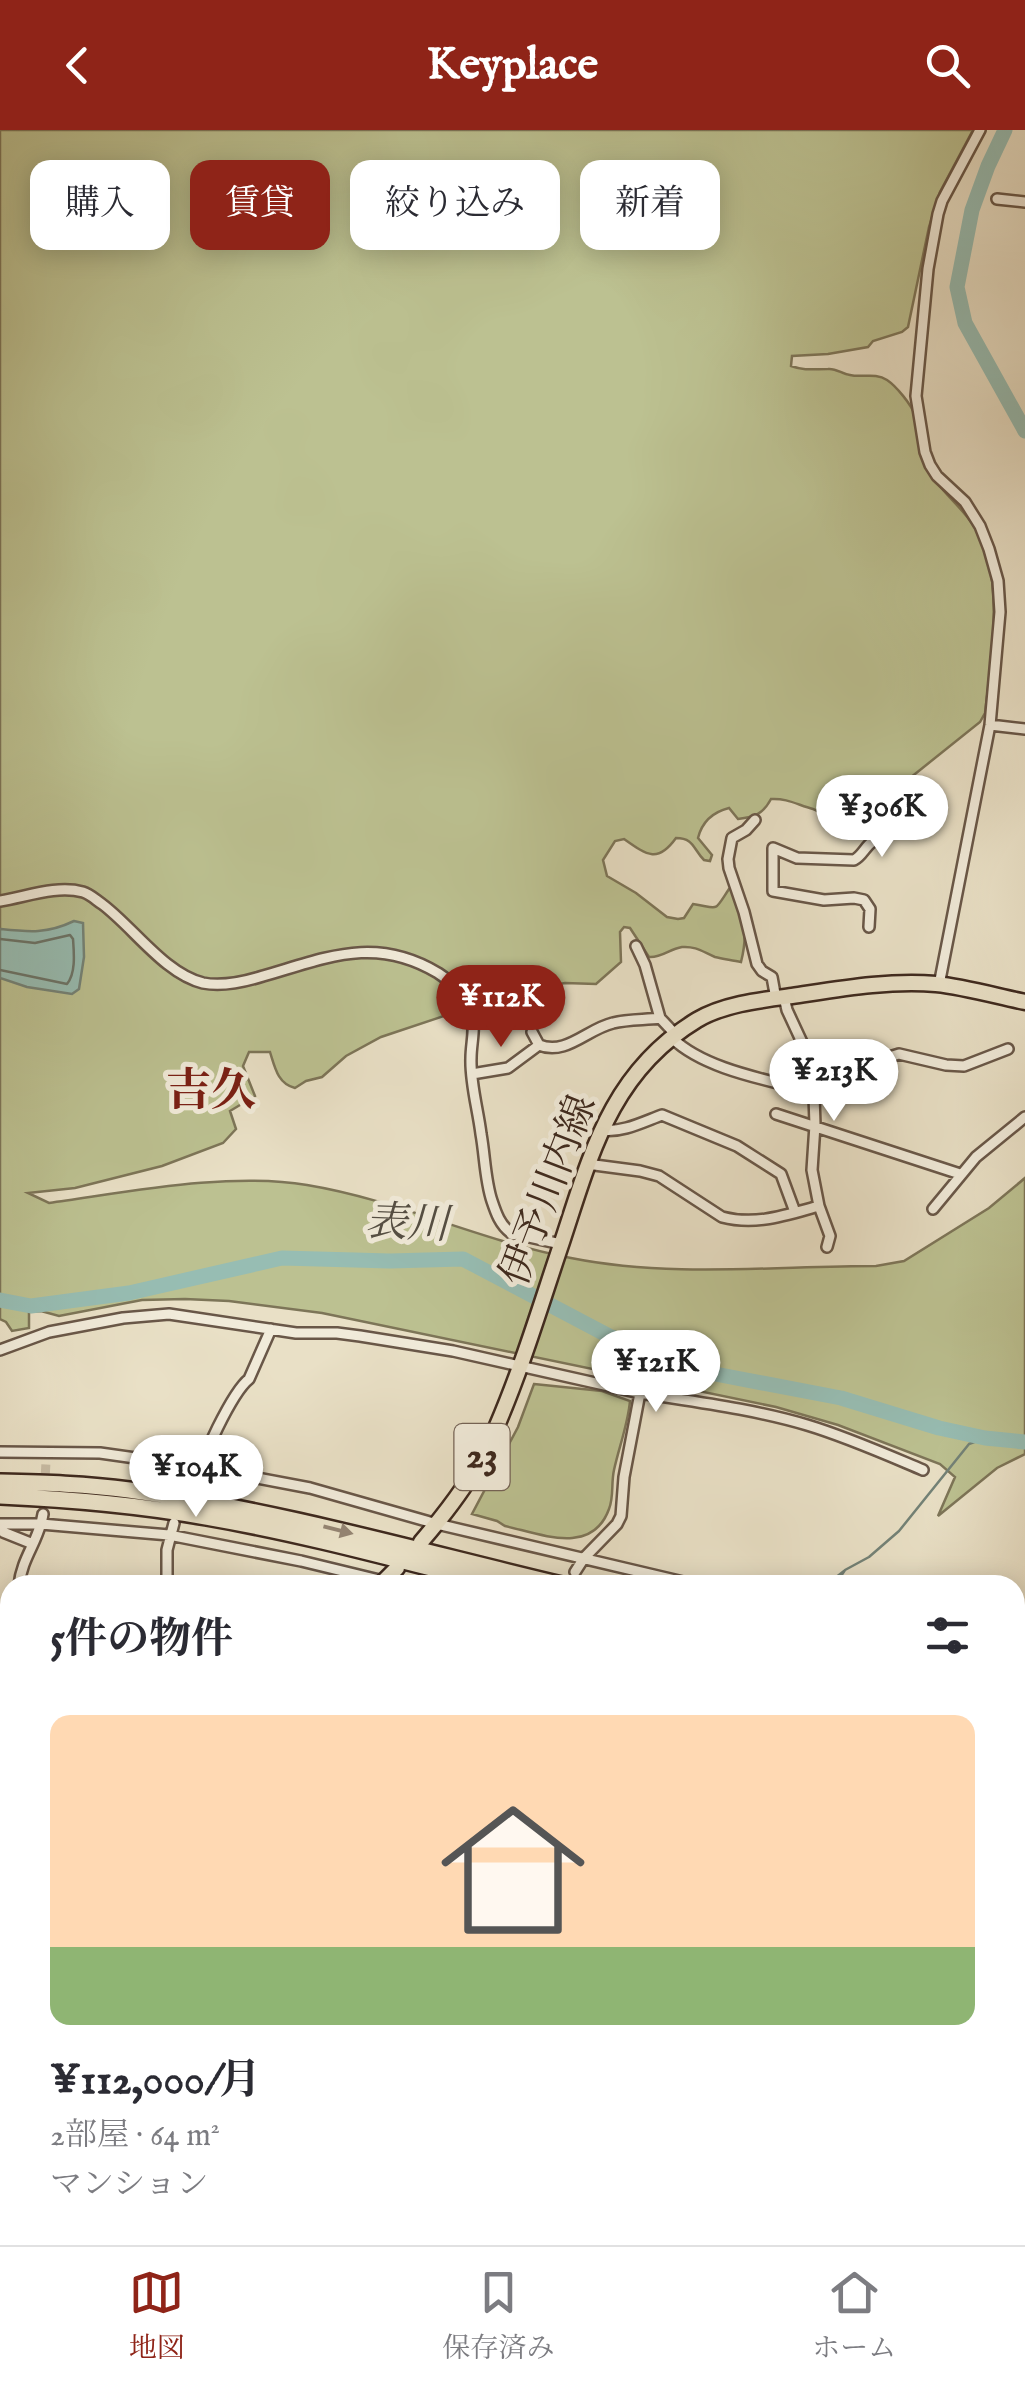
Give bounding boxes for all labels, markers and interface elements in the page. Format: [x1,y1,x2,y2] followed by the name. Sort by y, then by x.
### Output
[427,37,598,94] text: Keyplace
[50,38,105,93] icon: back
[920,38,975,93] icon: search
[30,160,170,250] chip: 購入
[190,160,330,250] chip: 賃貸
[350,160,560,250] chip: 絞り込み
[580,160,720,250] chip: 新着
[812,775,952,860] pin: ¥306K
[838,787,926,828] text: ¥306K
[431,965,571,1050] pin: ¥112K
[458,977,544,1018] text: ¥112K
[764,1039,904,1124] pin: ¥213K
[791,1051,877,1092] text: ¥213K
[166,1064,256,1121] district label: 吉久
[490,1089,610,1293] street label: 伊予川内線
[364,1197,454,1253] water label: 表川
[586,1330,726,1415] pin: ¥121K
[613,1342,699,1383] text: ¥121K
[454,1424,510,1490] road number: 23
[126,1435,266,1520] pin: ¥104K
[151,1447,241,1488] text: ¥104K
[323,1522,354,1538] one-way arrow
[920,1608,975,1663] icon: filters
[50,1614,233,1667] text: 5件の物件
[423,1780,603,1960] icon: home
[50,2055,261,2108] text: ¥112,000/月
[50,2116,220,2157] text: 2部屋 · 64 m²
[50,2165,209,2206] text: マンション
[129,2265,185,2367] tab: 地図
[442,2265,554,2367] tab: 保存済み
[812,2265,896,2367] tab: ホーム

